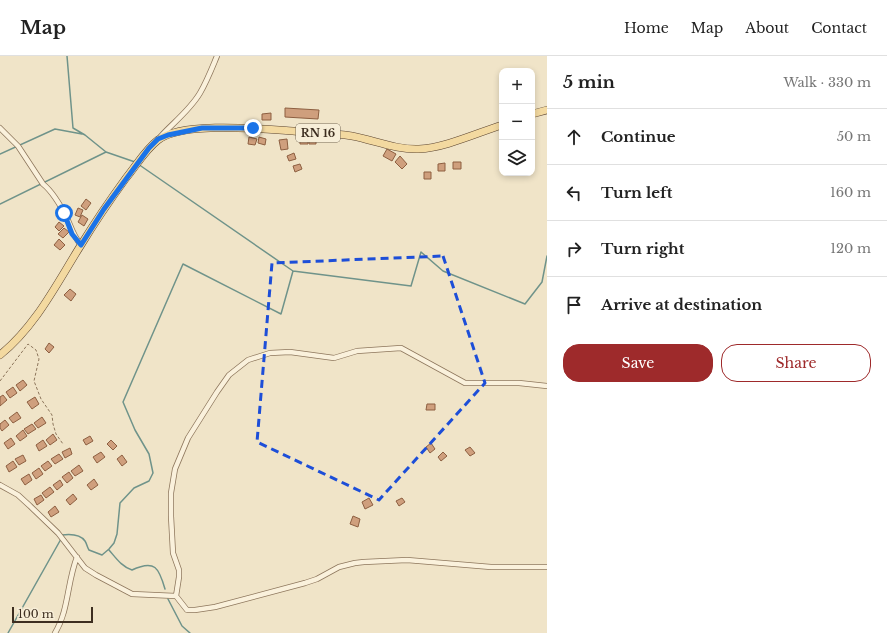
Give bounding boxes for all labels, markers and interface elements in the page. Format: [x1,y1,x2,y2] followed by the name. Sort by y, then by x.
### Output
[20,16,66,39] text: Map
[624,19,669,37] text: Home
[691,19,723,37] text: Map
[745,19,789,37] text: About
[811,19,867,37] text: Contact
[499,68,535,176] map controls
[499,68,535,104] button: +
[563,72,615,93] text: 5 min
[783,74,871,91] text: Walk · 330 m
[499,104,535,140] button: −
[244,119,262,137] route end
[296,124,340,142] road number: RN 16
[563,126,585,148] icon: ahead
[601,127,676,146] text: Continue
[837,128,871,145] text: 50 m
[499,140,535,176] button: layers
[563,182,585,204] icon: left
[601,183,672,202] text: Turn left
[830,184,871,201] text: 160 m
[55,204,73,222] route start
[563,238,585,260] icon: right
[601,239,684,258] text: Turn right
[830,240,871,257] text: 120 m
[563,294,585,316] icon: arrive
[601,295,762,314] text: Arrive at destination
[563,344,713,382] button: Save
[721,344,871,382] button: Share
[12,605,93,624] scale bar
[18,607,54,621] text: 100 m

